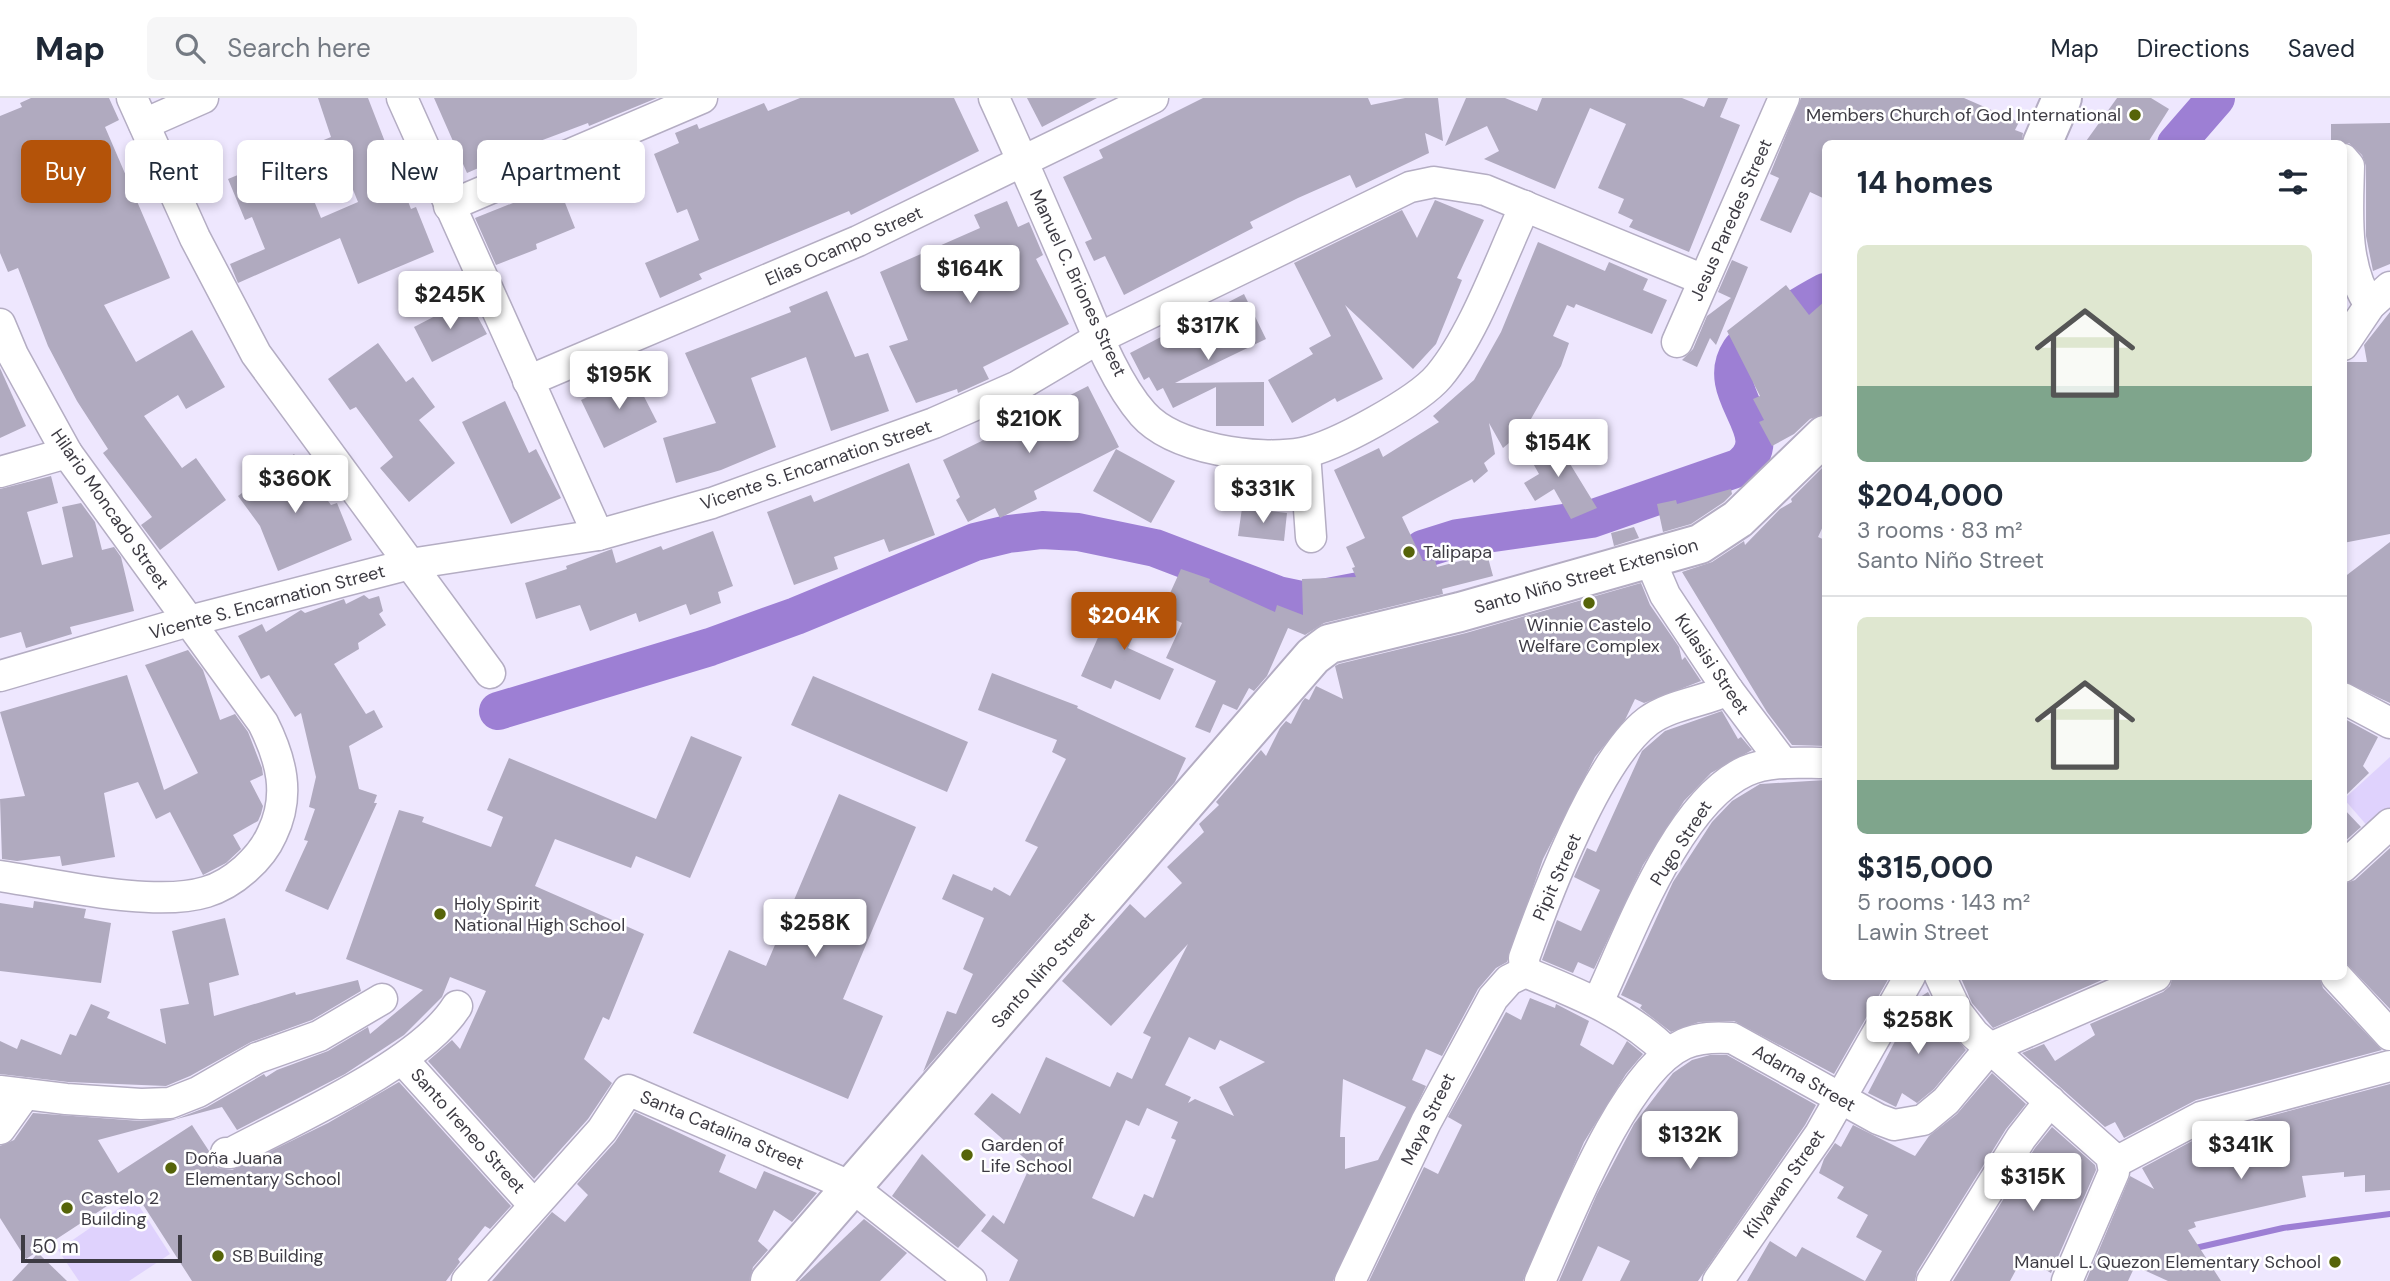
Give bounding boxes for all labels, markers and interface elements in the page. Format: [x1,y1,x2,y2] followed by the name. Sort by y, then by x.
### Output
[147,17,637,80] search box
[35,27,105,70] text: Map
[171,29,209,67] icon: search
[227,31,371,65] text: Search here
[2051,33,2099,64] text: Map
[2137,33,2250,64] text: Directions
[2288,33,2355,64] text: Saved
[1806,103,2121,127] place label: Members Church of God International
[2127,107,2143,123] marker: Members Church of God International
[1684,135,1778,305] street label: Jesus Paredes Street
[21,140,111,203] chip: Buy
[125,140,223,203] chip: Rent
[237,140,353,203] chip: Filters
[367,140,463,203] chip: New
[477,140,645,203] chip: Apartment
[1857,163,1994,202] text: 14 homes
[2274,163,2312,201] icon: filters
[1024,186,1132,380] street label: Manuel C. Briones Street
[762,200,926,292] street label: Elias Ocampo Street
[921,246,1019,305] pin: $164K
[937,253,1003,283] text: $164K
[401,272,499,331] pin: $245K
[414,279,486,309] text: $245K
[2022,290,2148,416] icon: home
[1159,302,1257,362] pin: $317K
[1176,310,1240,340] text: $317K
[570,352,668,411] pin: $195K
[586,359,652,389] text: $195K
[980,396,1078,455] pin: $210K
[996,403,1062,433] text: $210K
[697,414,935,516] street label: Vicente S. Encarnation Street
[1509,420,1607,479] pin: $154K
[45,424,175,594] street label: Hilario Moncado Street
[1525,427,1591,457] text: $154K
[246,456,344,515] pin: $360K
[258,463,332,493] text: $360K
[1214,466,1312,525] pin: $331K
[1231,473,1295,503] text: $331K
[1857,476,2004,515] text: $204,000
[1857,515,2023,545] text: 3 rooms · 83 m²
[1471,532,1701,620] street label: Santo Niño Street Extension
[1423,540,1492,564] place label: Talipapa
[1401,544,1417,560] marker: Talipapa
[1857,545,2044,575] text: Santo Niño Street
[146,559,388,645] street label: Vicente S. Encarnation Street
[1075,592,1173,652] pin: $204K
[1581,595,1597,611] marker: Winnie Castelo Welfare Complex
[1087,600,1161,630] text: $204K
[1669,609,1755,719] street label: Kulasisi Street
[1518,613,1660,658] place label: Winnie Castelo Welfare Complex
[2022,662,2148,788] icon: home
[1645,796,1717,890] street label: Pugo Street
[1527,830,1587,924] street label: Pipit Street
[1857,848,1993,887] text: $315,000
[1857,887,2030,917] text: 5 rooms · 143 m²
[454,892,625,937] place label: Holy Spirit National High School
[766,900,864,959] pin: $258K
[432,906,448,922] marker: Holy Spirit National High School
[779,907,851,937] text: $258K
[986,907,1100,1033] street label: Santo Niño Street
[1857,917,1989,947] text: Lawin Street
[1869,996,1967,1056] pin: $258K
[1882,1004,1954,1034] text: $258K
[1748,1039,1860,1117] street label: Adarna Street
[405,1063,531,1199] street label: Santo Ireneo Street
[1395,1069,1461,1169] street label: Maya Street
[636,1085,808,1175] street label: Santa Catalina Street
[1641,1112,1739,1171] pin: $132K
[1658,1119,1722,1149] text: $132K
[2192,1122,2290,1181] pin: $341K
[1738,1125,1830,1243] street label: Kilyawan Street
[2208,1129,2274,1159] text: $341K
[981,1133,1072,1178] place label: Garden of Life School
[185,1146,341,1191] place label: Doña Juana Elementary School
[959,1147,975,1163] marker: Garden of Life School
[1984,1154,2082,1213] pin: $315K
[163,1160,179,1176] marker: Doña Juana Elementary School
[2000,1161,2066,1191] text: $315K
[81,1186,159,1231] place label: Castelo 2 Building
[59,1200,75,1216] marker: Castelo 2 Building
[21,1232,182,1264] scale bar
[32,1234,79,1259] text: 50 m
[232,1244,324,1268] place label: SB Building
[210,1248,226,1264] marker: SB Building
[2014,1250,2321,1274] place label: Manuel L. Quezon Elementary School
[2327,1254,2343,1270] marker: Manuel L. Quezon Elementary School

